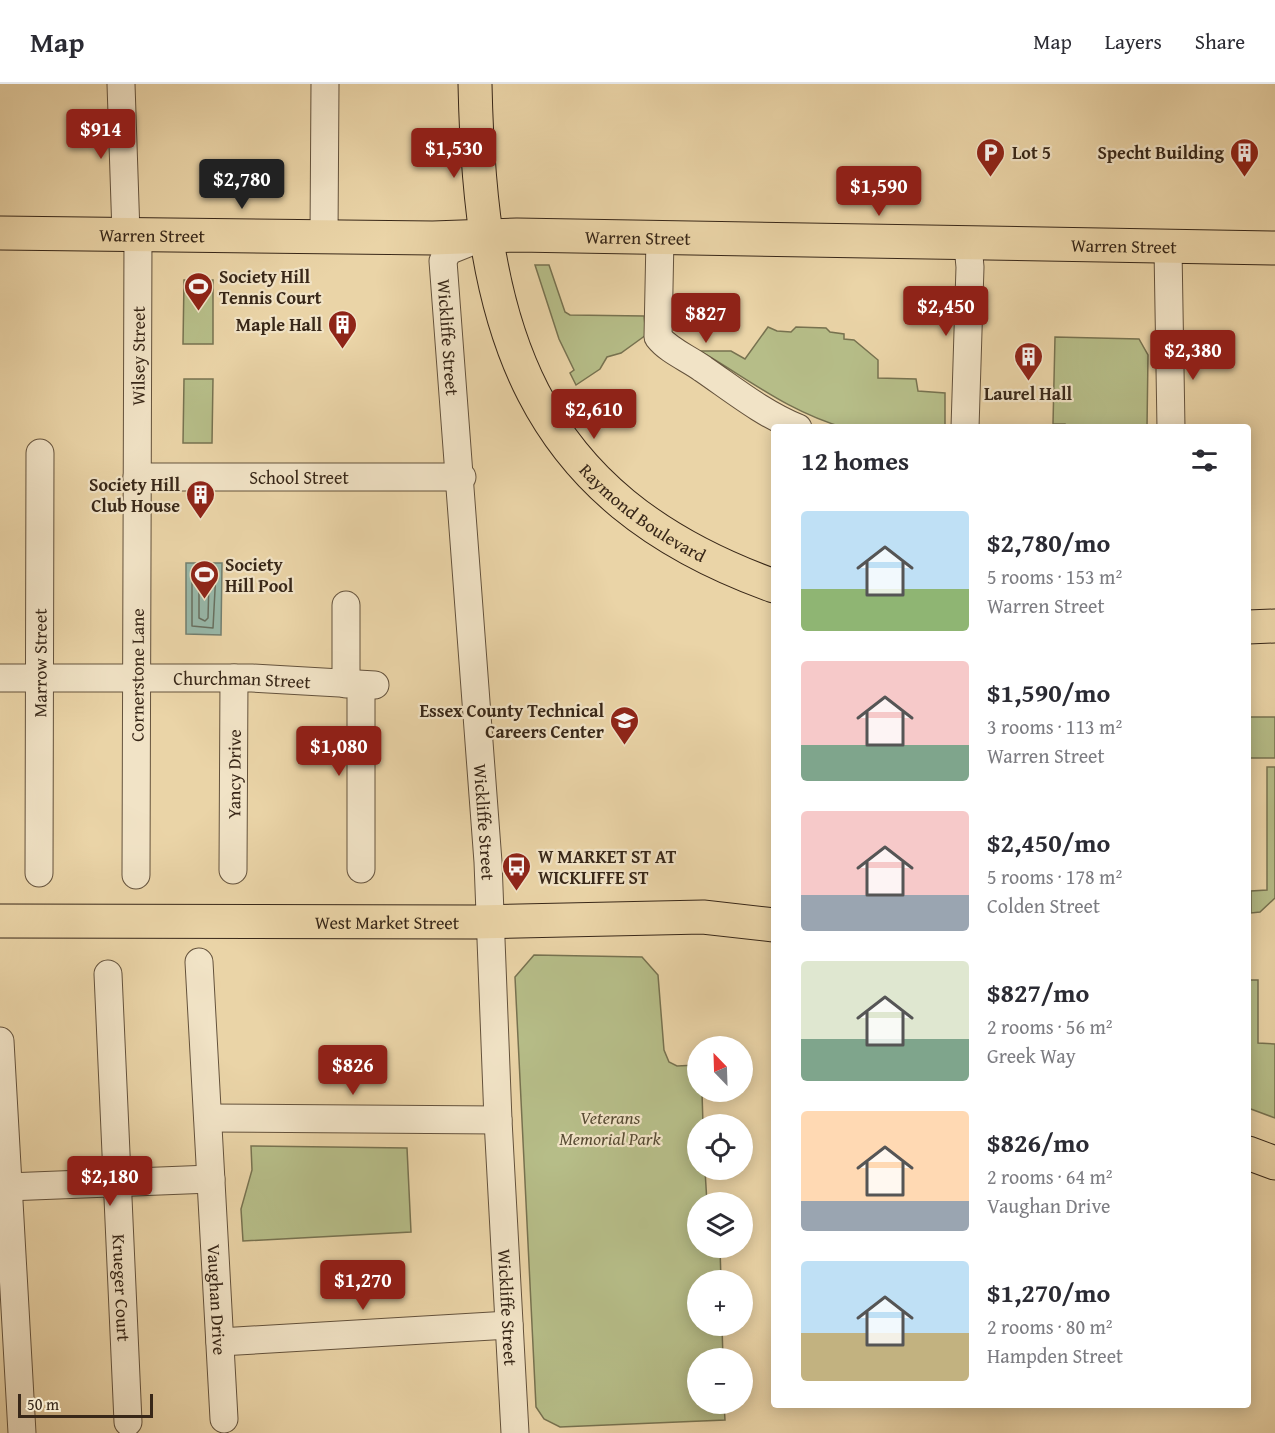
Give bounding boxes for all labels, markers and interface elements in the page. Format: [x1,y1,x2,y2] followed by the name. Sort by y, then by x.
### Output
[30,21,84,62] text: Map
[1033,26,1072,57] text: Map
[1105,26,1162,57] text: Layers
[1195,26,1245,57] text: Share
[65,109,137,160] pin: $914
[80,114,122,143] text: $914
[405,128,503,179] pin: $1,530
[425,133,483,162] text: $1,530
[975,136,1007,178] parking icon: Lot 5
[1229,136,1261,178] building icon: Specht Building
[1012,139,1051,166] place label: Lot 5
[1097,139,1225,166] place label: Specht Building
[193,159,291,210] pin: $2,780
[213,164,271,193] text: $2,780
[830,166,928,217] pin: $1,590
[850,171,908,200] text: $1,590
[99,221,206,249] street label: Warren Street
[585,223,692,251] street label: Warren Street
[1071,231,1178,260] street label: Warren Street
[219,263,322,311] place label: Society Hill Tennis Court
[182,270,214,312] sports icon: Society Hill Tennis Court
[431,278,467,397] street label: Wickliffe Street
[897,286,995,337] pin: $2,450
[917,291,975,320] text: $2,450
[670,293,742,344] pin: $827
[685,298,727,327] text: $827
[124,306,151,406] street label: Wilsey Street
[327,308,359,350] building icon: Maple Hall
[236,311,322,338] place label: Maple Hall
[1144,330,1242,381] pin: $2,380
[1164,335,1222,364] text: $2,380
[1012,340,1044,382] building icon: Laurel Hall
[984,380,1072,407] place label: Laurel Hall
[545,389,643,440] pin: $2,610
[565,394,623,423] text: $2,610
[801,441,909,480] text: 12 homes
[1188,444,1221,477] icon: filters
[574,457,711,569] street label: Raymond Boulevard
[249,464,349,491] street label: School Street
[89,471,180,519] place label: Society Hill Club House
[185,478,217,520] building icon: Society Hill Club House
[987,523,1110,562] text: $2,780/mo
[849,535,921,607] icon: home
[225,551,294,599] place label: Society Hill Pool
[188,558,220,600] sports icon: Society Hill Pool
[987,562,1122,591] text: 5 rooms · 153 m²
[987,591,1104,620] text: Warren Street
[26,608,53,718] street label: Marrow Street
[123,608,150,742] street label: Cornerstone Lane
[173,664,312,695] street label: Churchman Street
[987,673,1110,712] text: $1,590/mo
[849,685,921,757] icon: home
[419,697,605,745] place label: Essex County Technical Careers Center
[609,704,641,746] school or university icon: Essex County Technical Careers Center
[987,712,1122,741] text: 3 rooms · 113 m²
[290,726,388,777] pin: $1,080
[220,729,247,819] street label: Yancy Drive
[310,731,368,760] text: $1,080
[987,741,1104,770] text: Warren Street
[467,763,502,881] street label: Wickliffe Street
[987,823,1110,862] text: $2,450/mo
[849,835,921,907] icon: home
[538,843,677,891] place label: W MARKET ST AT WICKLIFFE ST
[501,850,533,892] bus stop icon: W MARKET ST AT WICKLIFFE ST
[987,862,1122,891] text: 5 rooms · 178 m²
[987,891,1100,920] text: Colden Street
[315,908,460,935] street label: West Market Street
[987,973,1089,1012] text: $827/mo
[849,985,921,1057] icon: home
[987,1012,1113,1041] text: 2 rooms · 56 m²
[687,1036,753,1102] north arrow
[687,1036,753,1414] map controls
[987,1041,1076,1070] text: Greek Way
[317,1045,389,1096] pin: $826
[332,1050,374,1079] text: $826
[559,1104,661,1152] park label: Veterans Memorial Park
[687,1114,753,1180] button: locate
[987,1123,1089,1162] text: $826/mo
[849,1135,921,1207] icon: home
[61,1156,159,1207] pin: $2,180
[81,1161,139,1190] text: $2,180
[987,1162,1113,1191] text: 2 rooms · 64 m²
[987,1191,1110,1220] text: Vaughan Drive
[687,1192,753,1258] button: layers
[106,1233,138,1343] street label: Krueger Court
[201,1243,234,1356] street label: Vaughan Drive
[492,1248,525,1367] street label: Wickliffe Street
[314,1260,412,1311] pin: $1,270
[334,1265,392,1294] text: $1,270
[687,1270,753,1336] button: +
[987,1273,1110,1312] text: $1,270/mo
[849,1285,921,1357] icon: home
[987,1312,1113,1341] text: 2 rooms · 80 m²
[987,1341,1123,1370] text: Hampden Street
[687,1348,753,1414] button: −
[18,1391,153,1418] scale bar
[27,1392,59,1416] text: 50 m

